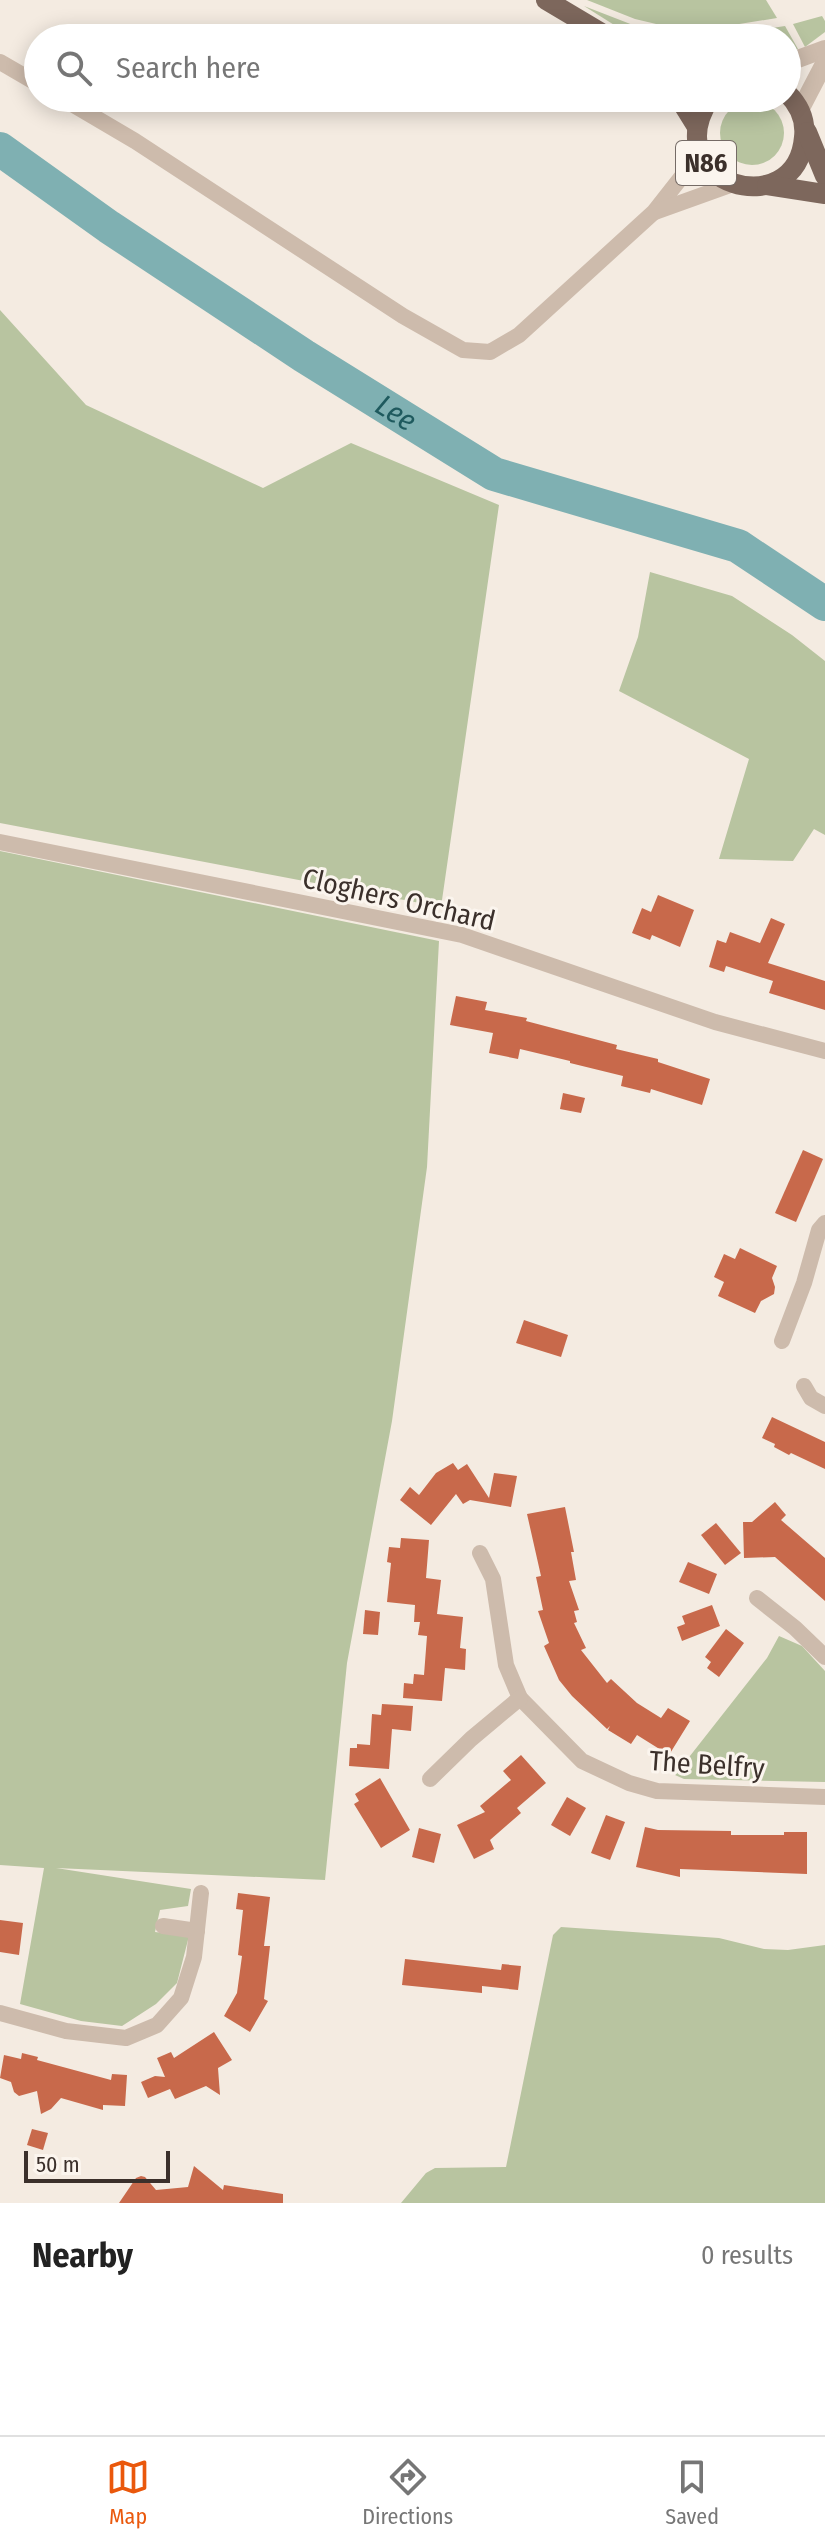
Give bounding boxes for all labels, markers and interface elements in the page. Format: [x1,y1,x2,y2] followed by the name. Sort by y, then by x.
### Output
[24,24,801,112] search box
[52,46,96,90] icon: search
[116,50,261,86] text: Search here
[676,141,736,185] road number: N86
[369,387,423,439] water label: Lee
[299,861,498,938] street label: Cloghers Orchard
[648,1744,766,1785] street label: The Belfry
[24,2147,170,2183] scale bar
[36,2151,80,2178] text: 50 m
[32,2235,133,2276] text: Nearby
[701,2240,793,2271] text: 0 results
[106,2455,150,2530] tab: Map
[362,2455,453,2530] tab: Directions
[665,2455,719,2530] tab: Saved

